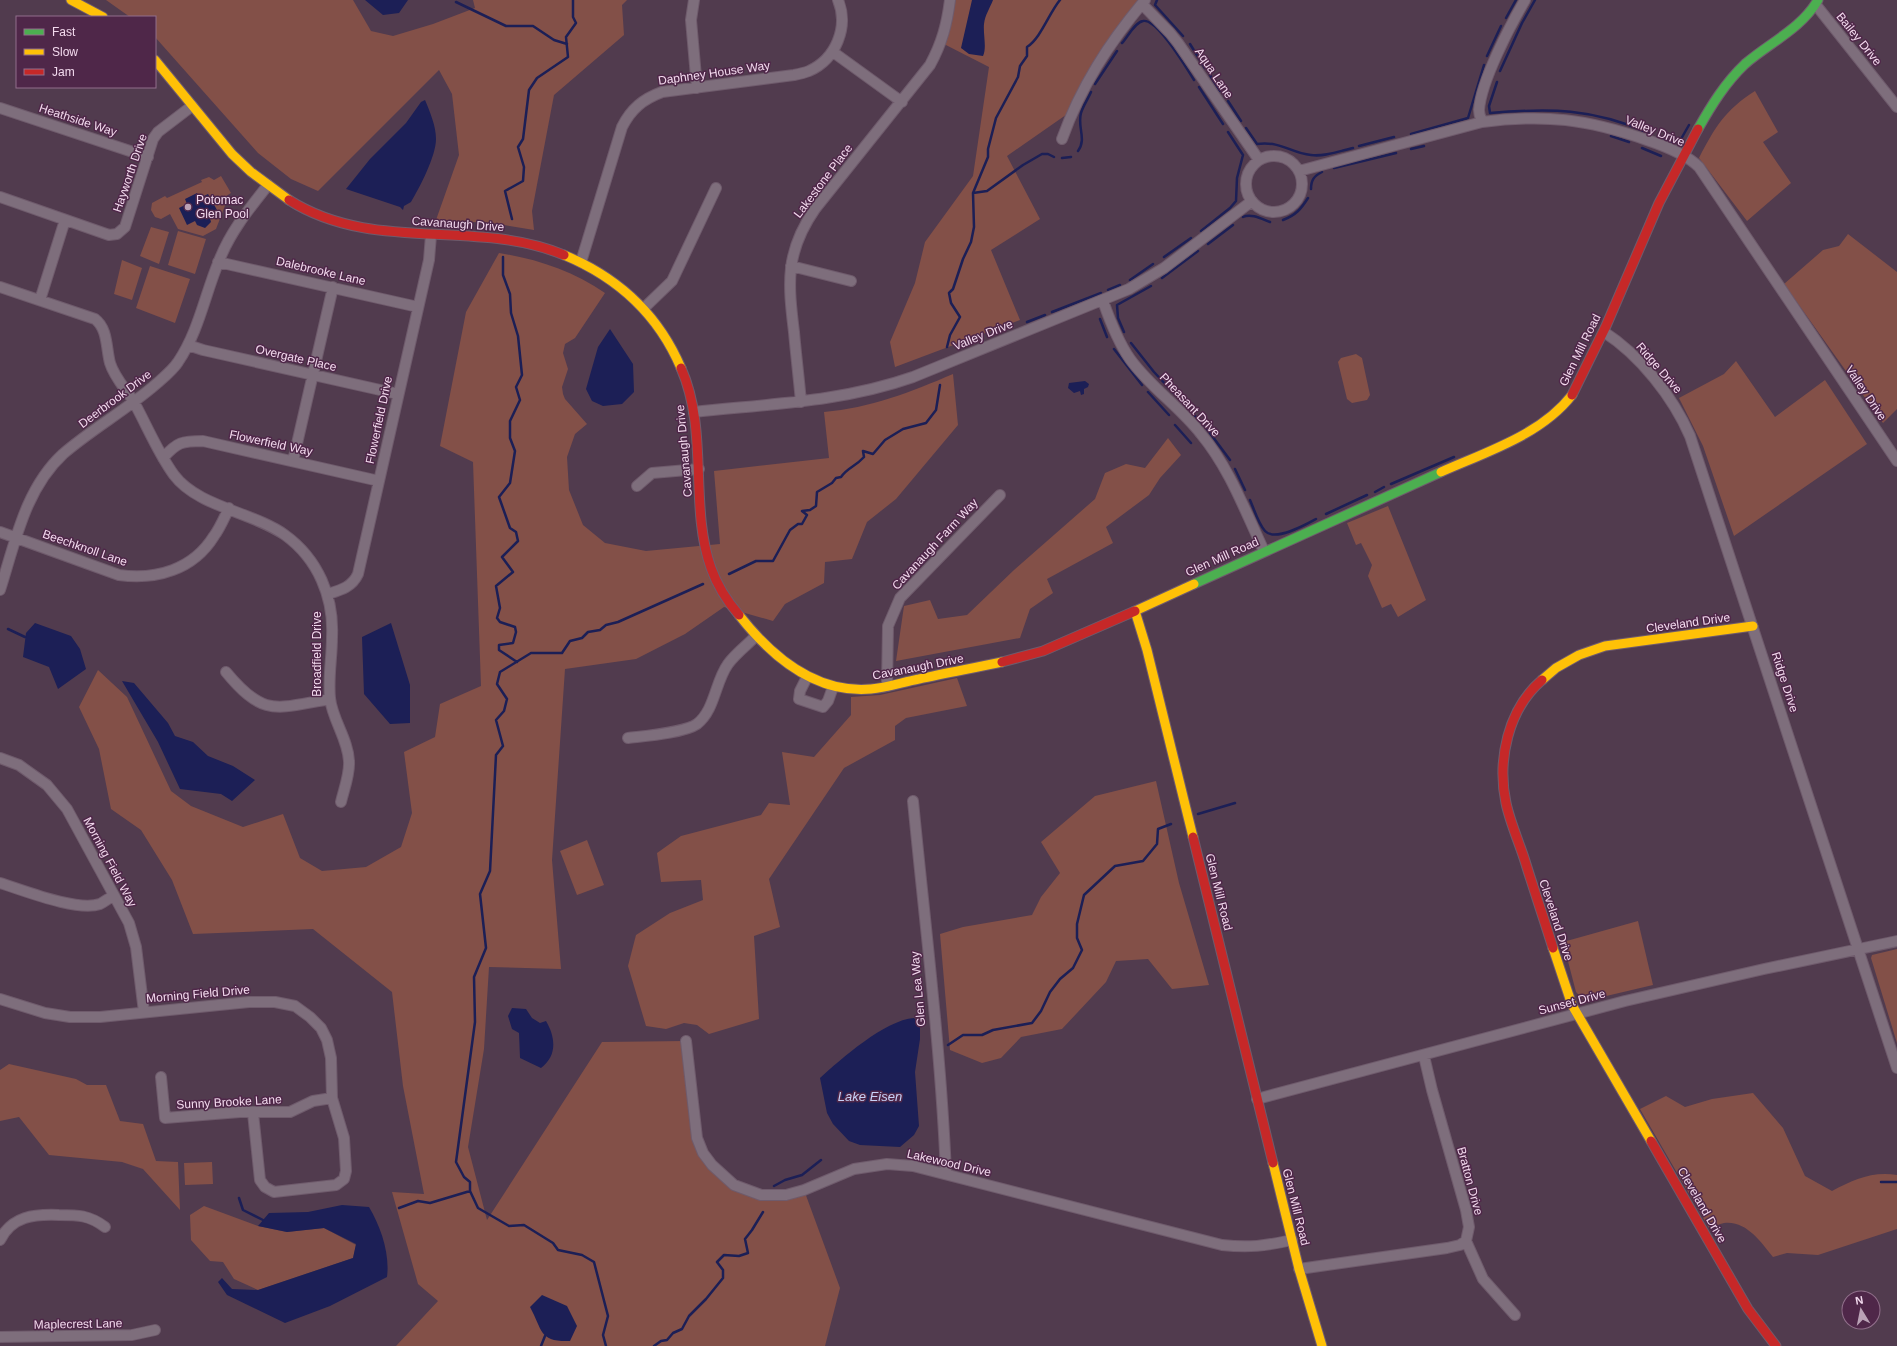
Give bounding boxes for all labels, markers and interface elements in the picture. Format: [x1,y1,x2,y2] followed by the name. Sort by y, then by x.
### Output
[1833,10,1885,69] street label: Bailey Drive
[16,16,156,88] legend
[52,25,76,39] text: Fast
[52,45,78,59] text: Slow
[1192,45,1236,101] street label: Aqua Lane
[657,58,771,88] street label: Daphney House Way
[52,65,75,79] text: Jam
[37,101,119,139] street label: Heathside Way
[1623,113,1687,149] street label: Valley Drive
[110,132,150,214] street label: Hayworth Drive
[791,141,855,221] street label: Lakestone Place
[196,193,249,221] place label: Potomac Glen Pool
[183,202,193,212] marker: Potomac Glen Pool
[411,214,505,234] street label: Cavanaugh Drive
[275,254,367,288] street label: Dalebrooke Lane
[1556,312,1604,388] street label: Glen Mill Road
[951,317,1015,353] street label: Valley Drive
[1633,340,1685,396] street label: Ridge Drive
[254,342,338,374] street label: Overgate Place
[1843,363,1890,423] street label: Valley Drive
[76,367,154,431] street label: Deerbrook Drive
[1157,370,1223,440] street label: Pheasant Drive
[363,375,395,465] street label: Flowerfield Drive
[673,404,695,498] street label: Cavanaugh Drive
[228,427,314,459] street label: Flowerfield Way
[889,495,981,593] street label: Cavanaugh Farm Way
[41,527,130,569] street label: Beechknoll Lane
[1183,535,1261,579] street label: Glen Mill Road
[1645,610,1731,636] street label: Cleveland Drive
[310,611,324,697] street label: Broadfield Drive
[1769,650,1801,714] street label: Ridge Drive
[871,651,965,683] street label: Cavanaugh Drive
[80,815,140,909] street label: Morning Field Way
[1203,852,1235,932] street label: Glen Mill Road
[1536,878,1576,963] street label: Cleveland Drive
[908,951,928,1027] street label: Glen Lea Way
[146,982,251,1006] street label: Morning Field Drive
[1537,986,1607,1018] street label: Sunset Drive
[838,1089,902,1104] water label: Lake Eisen
[176,1092,282,1112] street label: Sunny Brooke Lane
[1454,1145,1486,1217] street label: Bratton Drive
[906,1147,993,1180] street label: Lakewood Drive
[1675,1165,1729,1245] street label: Cleveland Drive
[1280,1167,1312,1247] street label: Glen Mill Road
[1841,1290,1881,1330] north arrow
[1854,1294,1864,1307] text: N
[34,1316,123,1332] street label: Maplecrest Lane

